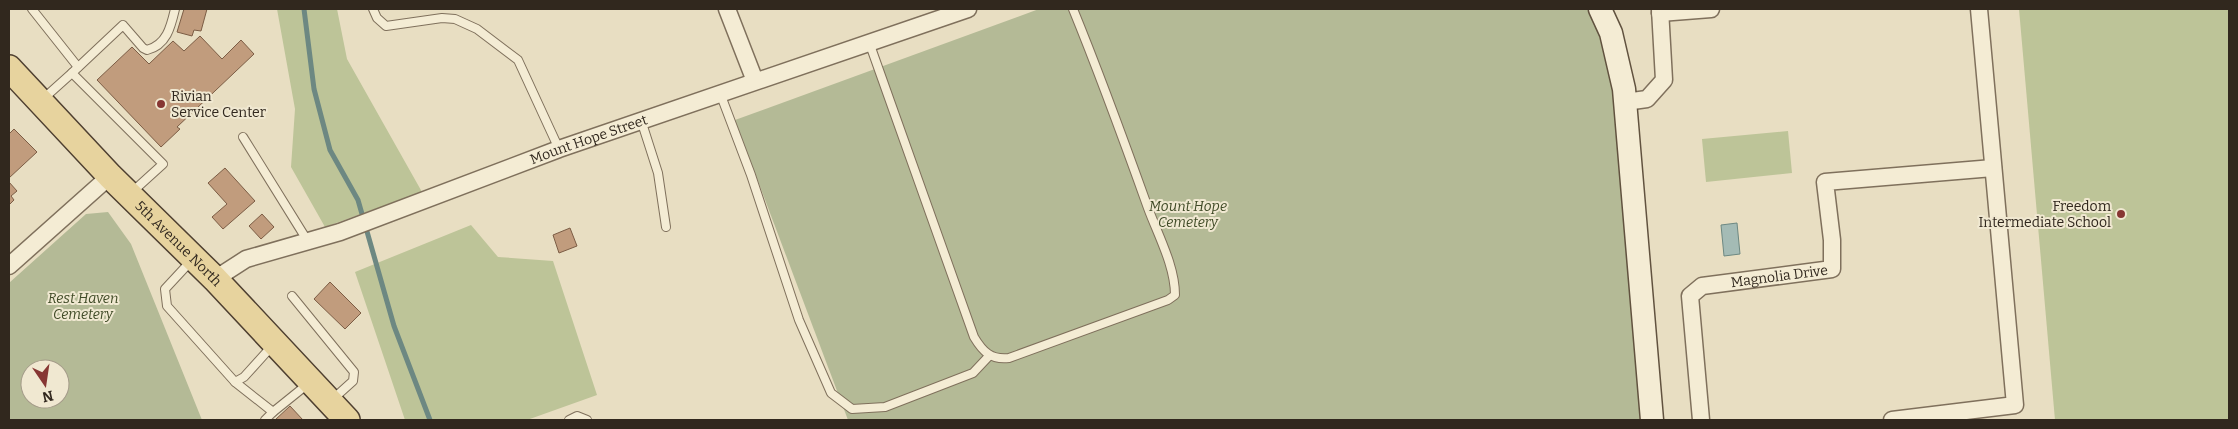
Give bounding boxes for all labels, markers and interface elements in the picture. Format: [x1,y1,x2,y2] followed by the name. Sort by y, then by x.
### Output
[171,88,266,121] place label: Rivian Service Center
[155,98,167,110] marker: Rivian Service Center
[527,111,649,168] street label: Mount Hope Street
[132,197,226,290] street label: 5th Avenue North
[1149,198,1227,231] park label: Mount Hope Cemetery
[1978,198,2112,231] place label: Freedom Intermediate School
[2115,208,2127,220] marker: Freedom Intermediate School
[1730,261,1829,291] street label: Magnolia Drive
[48,290,118,323] park label: Rest Haven Cemetery
[20,359,70,409] north arrow
[40,387,55,406] text: N

